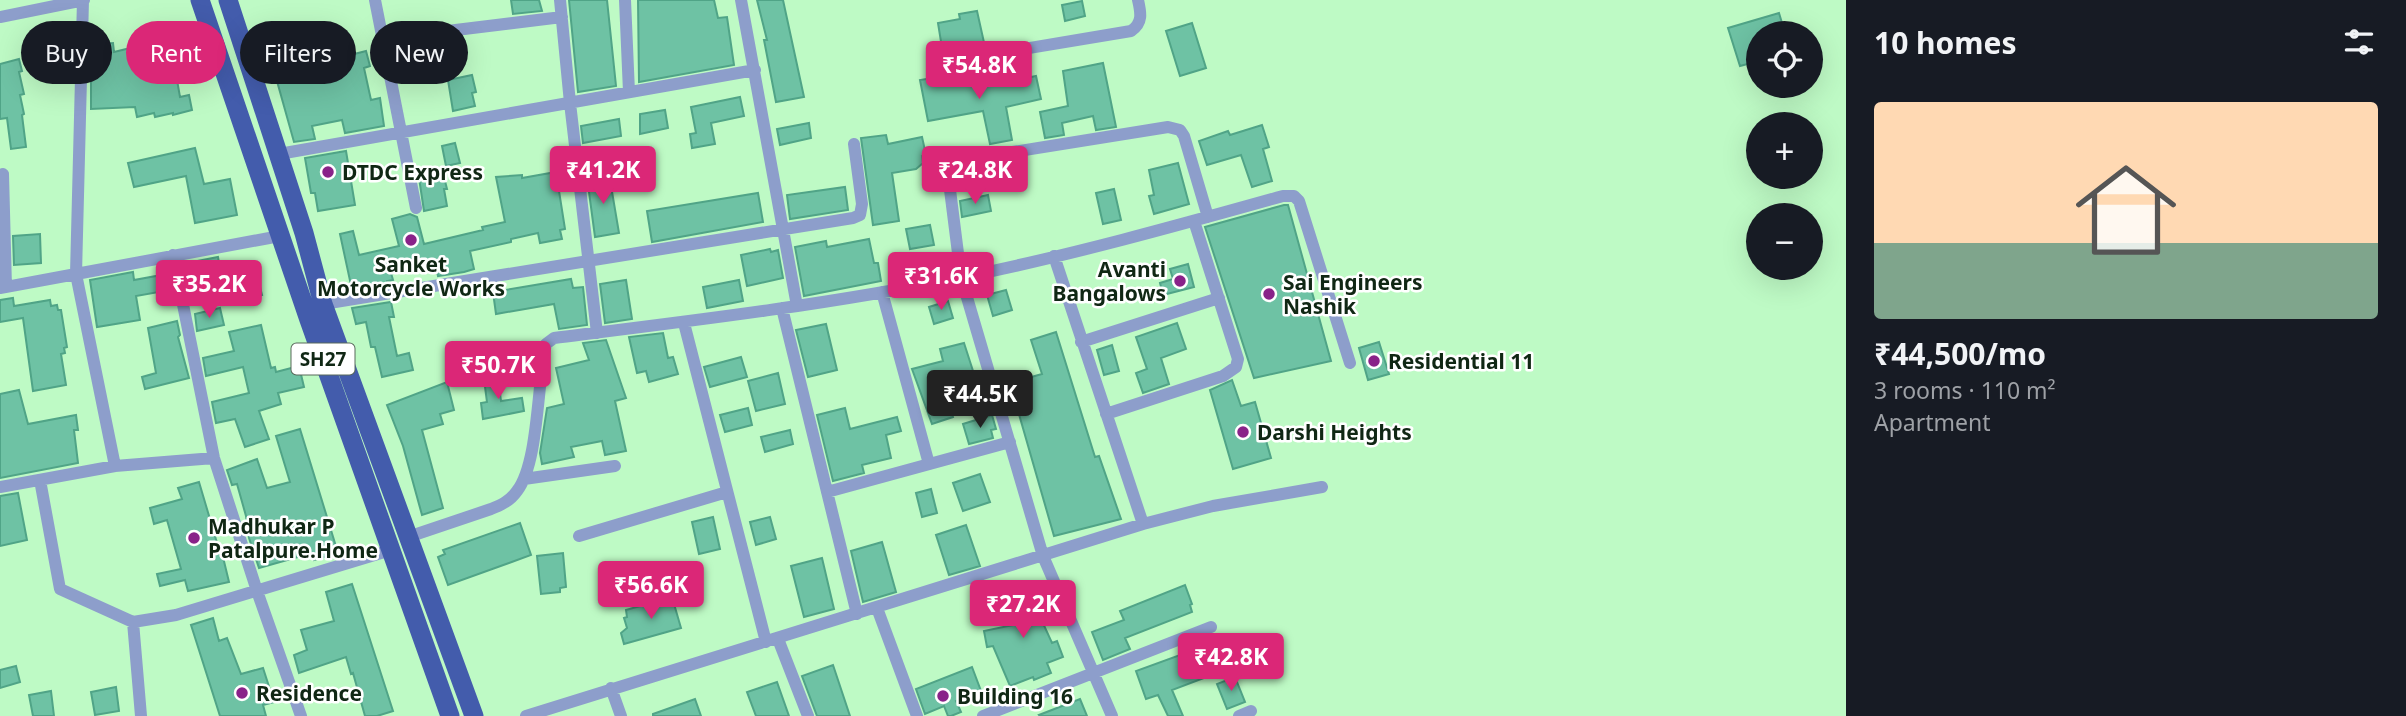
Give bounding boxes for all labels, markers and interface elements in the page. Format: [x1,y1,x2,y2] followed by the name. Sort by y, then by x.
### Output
[21,21,112,84] chip: Buy
[126,21,226,84] chip: Rent
[240,21,356,84] chip: Filters
[370,21,468,84] chip: New
[1746,21,1823,280] map controls
[1746,21,1823,98] button: locate
[1874,22,2017,63] text: 10 homes
[2340,23,2378,61] icon: filters
[922,42,1036,101] pin: ₹54.8K
[942,48,1016,80] text: ₹54.8K
[1746,112,1823,189] button: +
[546,146,660,206] pin: ₹41.2K
[918,146,1032,206] pin: ₹24.8K
[2063,147,2189,273] icon: home
[566,153,640,185] text: ₹41.2K
[938,153,1012,185] text: ₹24.8K
[342,158,483,186] place label: DTDC Express
[320,164,336,180] marker: DTDC Express
[1746,203,1823,280] button: −
[403,232,419,248] marker: Sanket Motorcycle Works
[317,250,505,302] place label: Sanket Motorcycle Works
[884,252,998,312] pin: ₹31.6K
[1052,255,1166,307] place label: Avanti Bangalows
[904,259,978,291] text: ₹31.6K
[152,260,266,320] pin: ₹35.2K
[172,267,246,299] text: ₹35.2K
[1283,268,1423,320] place label: Sai Engineers Nashik
[1172,273,1188,289] marker: Avanti Bangalows
[1261,286,1277,302] marker: Sai Engineers Nashik
[1874,333,2046,374] text: ₹44,500/mo
[441,342,555,401] pin: ₹50.7K
[292,344,354,374] road number: SH27
[1388,347,1534,375] place label: Residential 11
[461,348,535,380] text: ₹50.7K
[1366,353,1382,369] marker: Residential 11
[923,370,1037,430] pin: ₹44.5K
[1874,374,2056,406] text: 3 rooms · 110 m²
[943,377,1017,409] text: ₹44.5K
[1874,406,1991,438] text: Apartment
[1257,418,1412,446] place label: Darshi Heights
[1235,424,1251,440] marker: Darshi Heights
[208,512,378,564] place label: Madhukar P Patalpure.Home
[186,530,202,546] marker: Madhukar P Patalpure.Home
[594,562,708,621] pin: ₹56.6K
[614,568,688,600] text: ₹56.6K
[966,580,1080,640] pin: ₹27.2K
[986,587,1060,619] text: ₹27.2K
[1174,634,1288,693] pin: ₹42.8K
[1194,640,1268,672] text: ₹42.8K
[256,679,362,707] place label: Residence
[957,682,1073,710] place label: Building 16
[234,685,250,701] marker: Residence
[935,688,951,704] marker: Building 16

